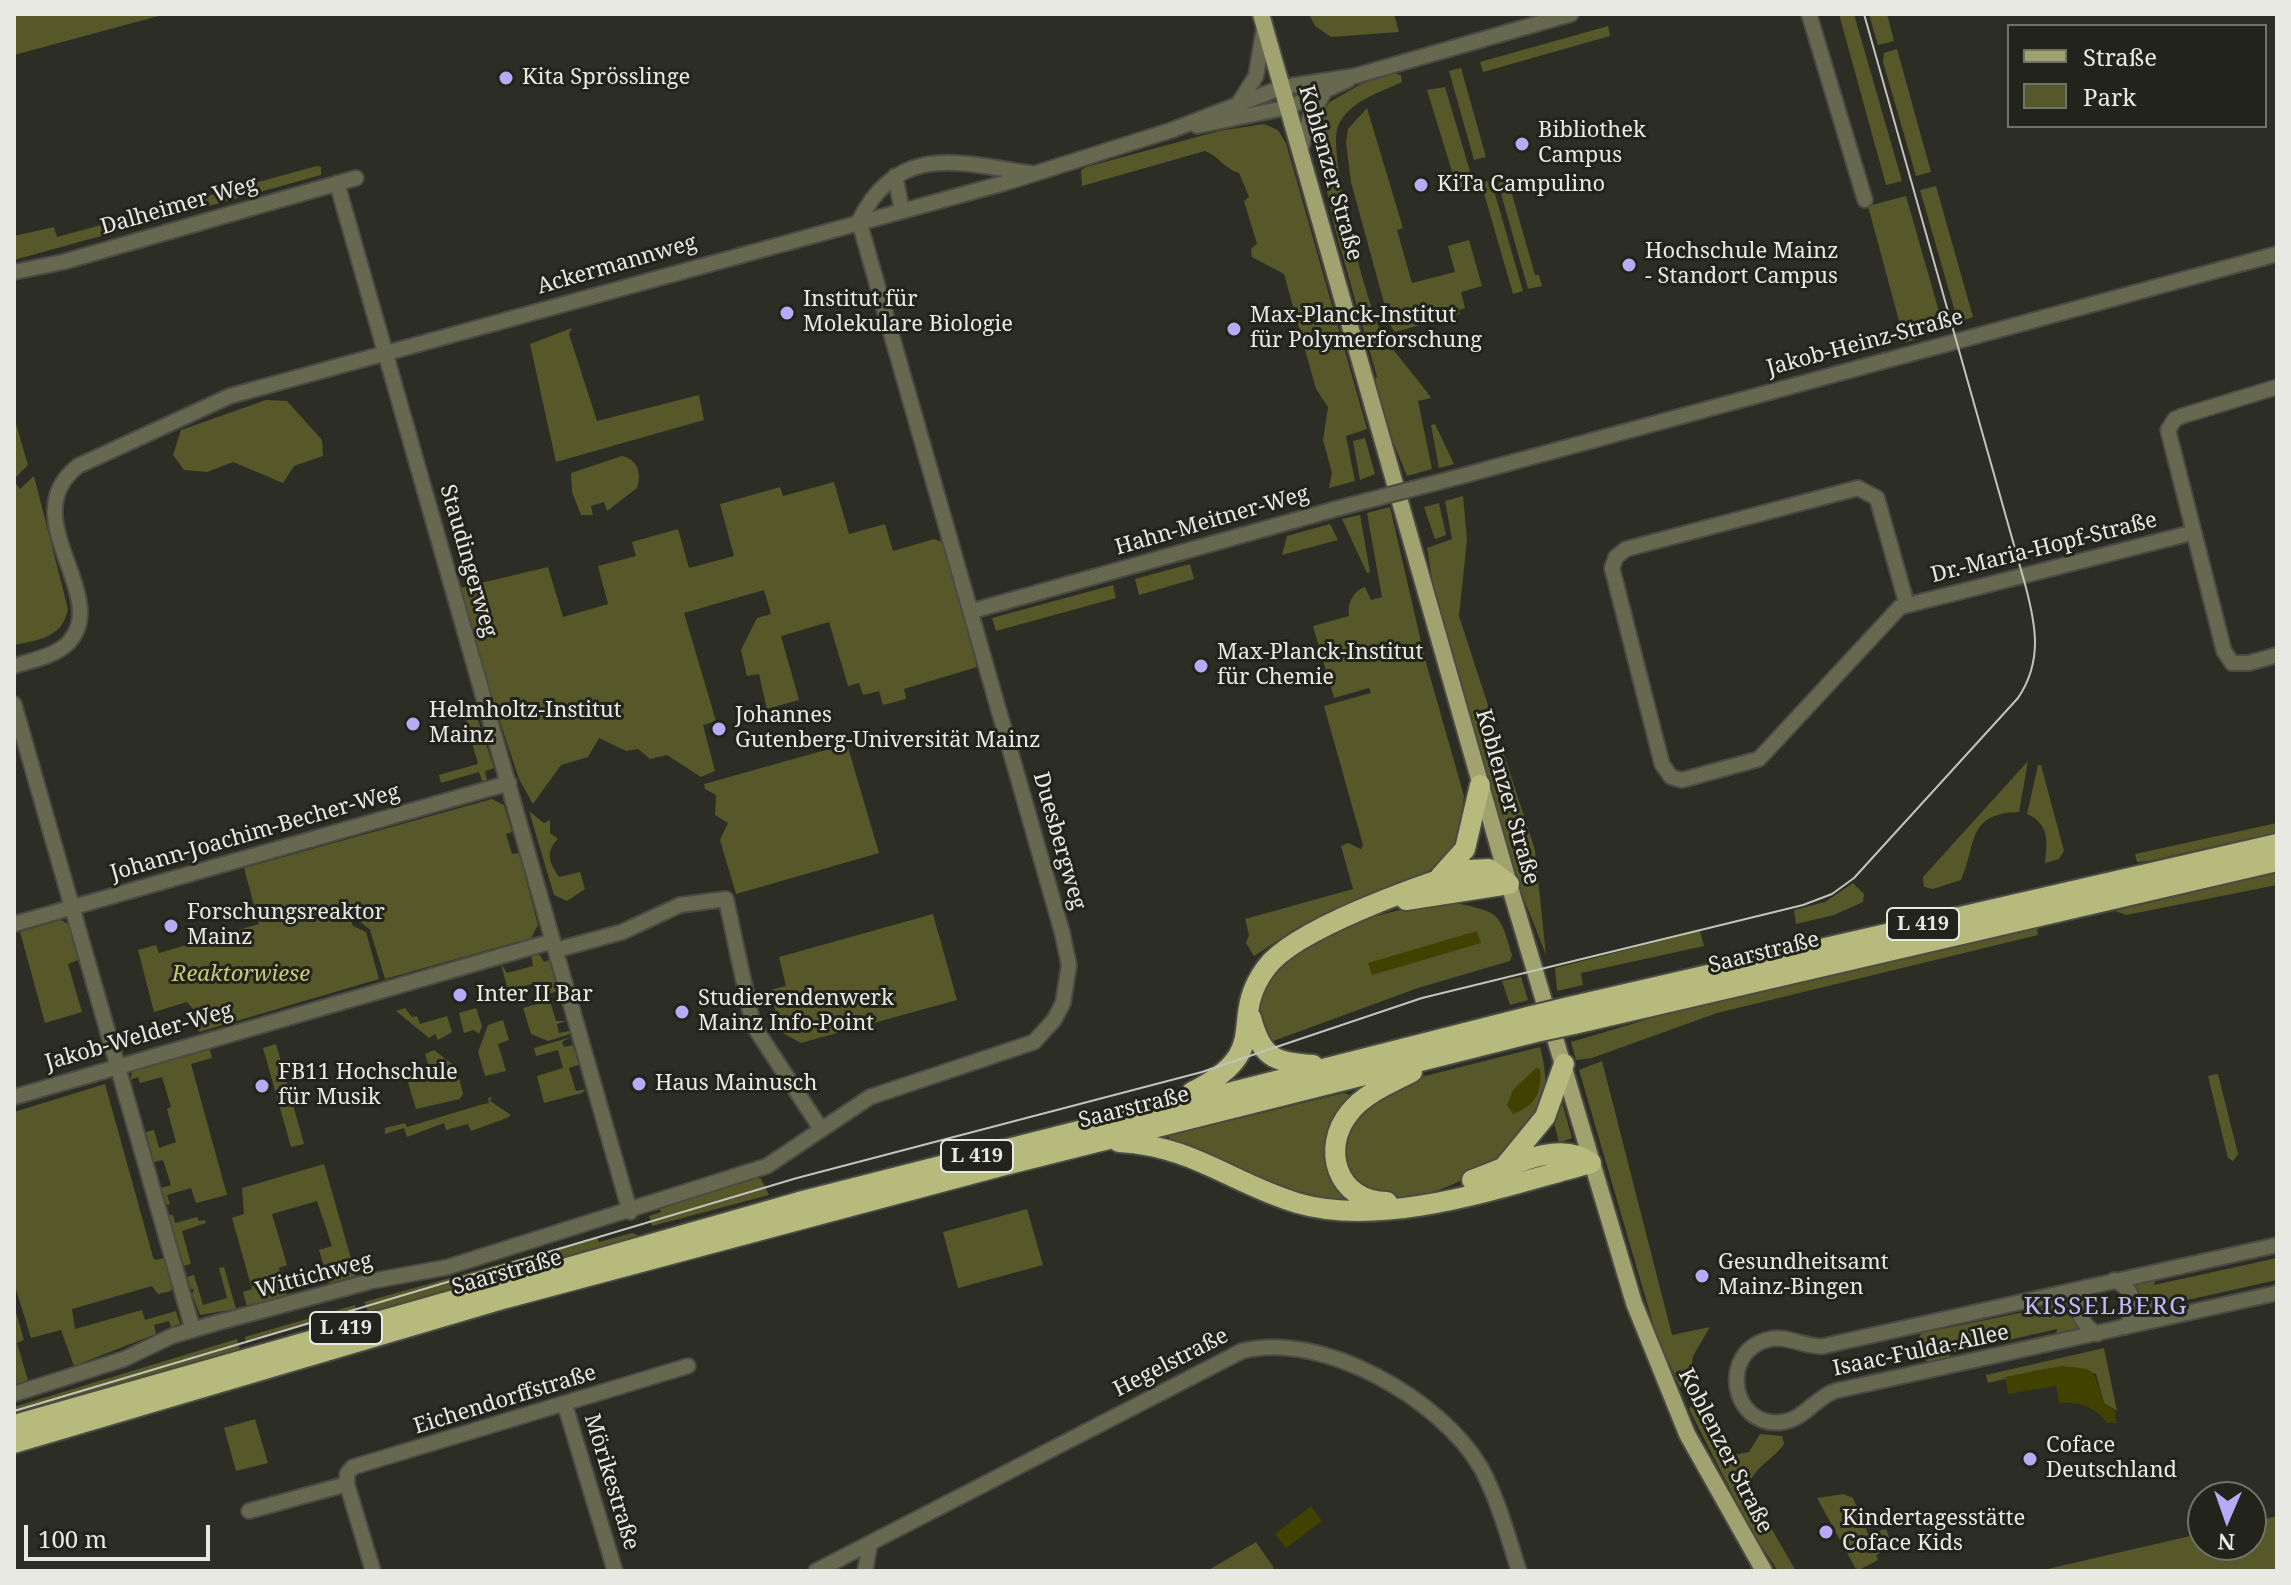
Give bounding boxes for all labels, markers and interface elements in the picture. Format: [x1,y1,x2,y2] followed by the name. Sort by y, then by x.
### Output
[2007,24,2267,128] legend
[2083,40,2157,73] text: Straße
[522,65,690,91] place label: Kita Sprösslinge
[497,69,515,87] marker: Kita Sprösslinge
[2083,80,2136,113] text: Park
[1292,82,1368,264] street label: Koblenzer Straße
[1538,118,1646,170] place label: Bibliothek Campus
[1513,135,1531,153] marker: Bibliothek Campus
[98,171,260,241] street label: Dalheimer Weg
[1437,172,1605,198] place label: KiTa Campulino
[1412,176,1430,194] marker: KiTa Campulino
[534,230,700,300] street label: Ackermannweg
[1645,239,1838,290] place label: Hochschule Mainz - Standort Campus
[1620,256,1638,274] marker: Hochschule Mainz - Standort Campus
[803,287,1013,338] place label: Institut für Molekulare Biologie
[1250,303,1482,354] place label: Max-Planck-Institut für Polymerforschung
[778,304,796,322] marker: Institut für Molekulare Biologie
[1764,304,1966,382] street label: Jakob-Heinz-Straße
[1225,320,1243,338] marker: Max-Planck-Institut für Polymerforschung
[1112,481,1312,561] street label: Hahn-Meitner-Weg
[434,482,502,640] street label: Staudingerweg
[1928,507,2160,589] street label: Dr.-Maria-Hopf-Straße
[1217,640,1423,692] place label: Max-Planck-Institut für Chemie
[1192,657,1210,675] marker: Max-Planck-Institut für Chemie
[429,698,622,750] place label: Helmholtz-Institut Mainz
[735,703,1041,754] place label: Johannes Gutenberg-Universität Mainz
[1469,706,1545,888] street label: Koblenzer Straße
[404,715,422,733] marker: Helmholtz-Institut Mainz
[710,720,728,738] marker: Johannes Gutenberg-Universität Mainz
[1027,769,1091,913] street label: Duesbergweg
[107,779,403,887] street label: Johann-Joachim-Becher-Weg
[187,900,385,952] place label: Forschungsreaktor Mainz
[1887,908,1959,940] road number: L 419
[162,917,180,935] marker: Forschungsreaktor Mainz
[1706,927,1822,979] street label: Saarstraße
[172,962,310,988] park label: Reaktorwiese
[476,982,593,1008] place label: Inter II Bar
[451,986,469,1004] marker: Inter II Bar
[698,986,894,1038] place label: Studierendenwerk Mainz Info-Point
[42,998,236,1076] street label: Jakob-Welder-Weg
[673,1003,691,1021] marker: Studierendenwerk Mainz Info-Point
[278,1060,458,1112] place label: FB11 Hochschule für Musik
[655,1071,817,1097] place label: Haus Mainusch
[630,1075,648,1093] marker: Haus Mainusch
[253,1077,271,1095] marker: FB11 Hochschule für Musik
[1076,1082,1192,1134] street label: Saarstraße
[941,1140,1013,1172] road number: L 419
[449,1245,565,1301] street label: Saarstraße
[253,1248,375,1304] street label: Wittichweg
[1718,1250,1888,1302] place label: Gesundheitsamt Mainz-Bingen
[1693,1267,1711,1285] marker: Gesundheitsamt Mainz-Bingen
[2024,1293,2188,1321] district label: KISSELBERG
[310,1312,382,1344] road number: L 419
[1830,1319,2012,1383] street label: Isaac-Fulda-Allee
[1109,1323,1233,1403] street label: Hegelstraße
[410,1360,600,1440] street label: Eichendorffstraße
[1672,1364,1778,1538] street label: Koblenzer Straße
[578,1411,644,1553] street label: Mörikestraße
[2046,1433,2177,1484] place label: Coface Deutschland
[2021,1450,2039,1468] marker: Coface Deutschland
[2187,1481,2267,1561] north arrow
[1842,1506,2025,1558] place label: Kindertagesstätte Coface Kids
[28,1509,214,1559] scale bar
[38,1522,107,1555] text: 100 m
[1817,1523,1835,1541] marker: Kindertagesstätte Coface Kids
[2217,1528,2235,1558] text: N

